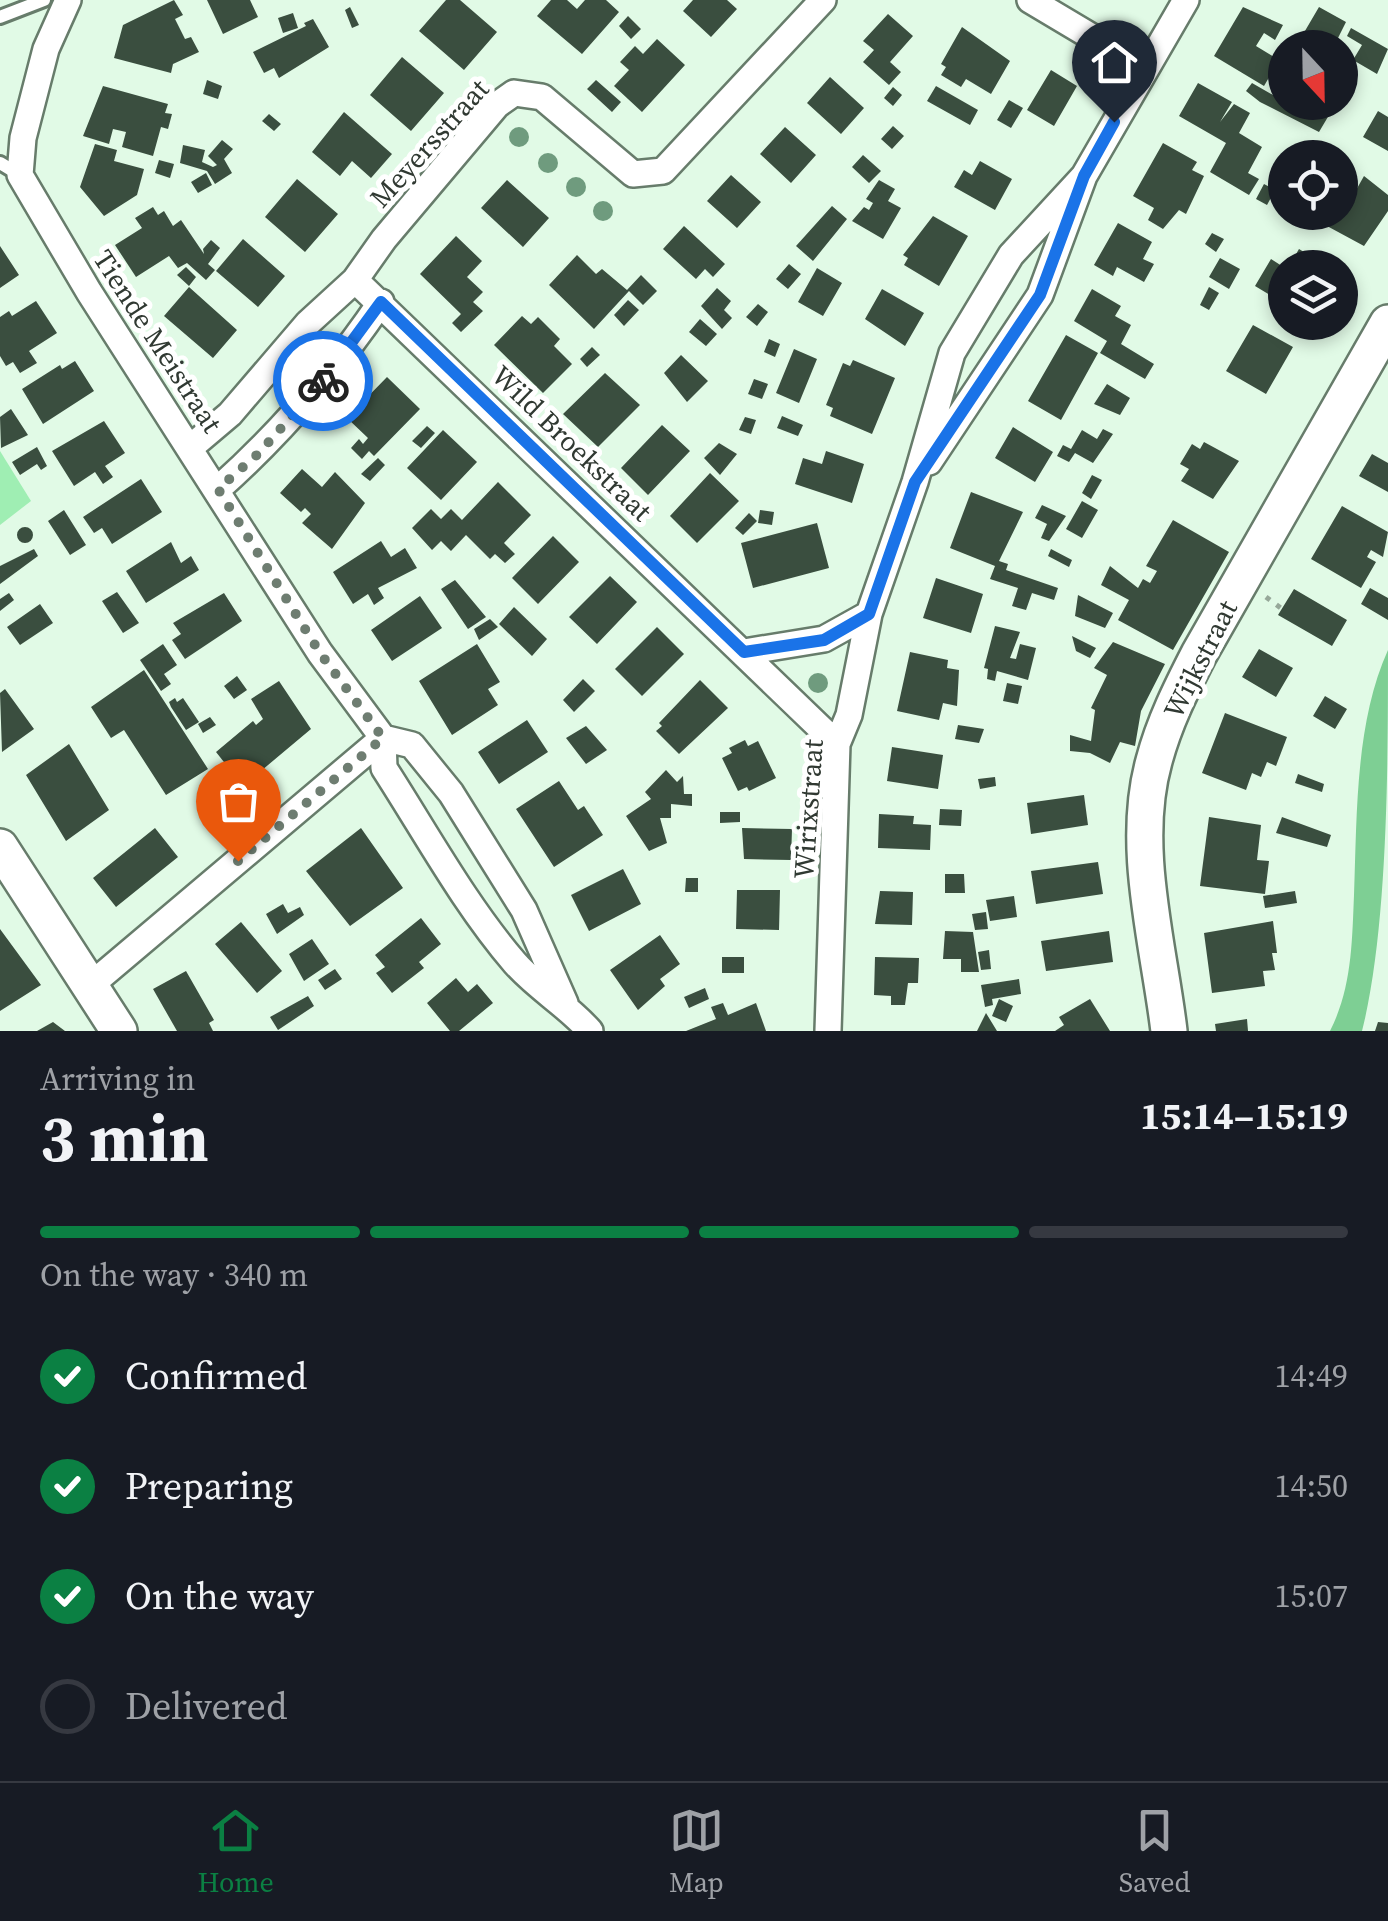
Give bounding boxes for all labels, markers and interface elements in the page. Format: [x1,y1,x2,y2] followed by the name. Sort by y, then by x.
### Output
[1072,20,1157,123] pin
[1268,30,1358,120] north arrow
[1268,30,1358,340] map controls
[1087,35,1142,90] icon: home
[361,70,498,215] street label: Meyersstraat
[1268,140,1358,230] button: locate
[85,242,232,441] street label: Tiende Meistraat
[1268,250,1358,340] button: layers
[273,331,373,431] courier
[296,354,351,409] icon: bike
[483,357,661,530] street label: Wild Broekstraat
[1154,593,1246,725] street label: Wijkstraat
[784,737,832,880] street label: Wirixstraat
[196,759,281,862] pin
[211,774,266,829] icon: bag
[40,1057,195,1101] text: Arriving in
[1140,1090,1348,1142] text: 15:14–15:19
[40,1094,209,1183] text: 3 min
[40,1253,308,1297] text: On the way · 340 m
[40,1349,95,1404] icon: check
[125,1350,307,1402] text: Confirmed
[1274,1354,1348,1398] text: 14:49
[40,1459,95,1514] icon: check
[125,1460,293,1512] text: Preparing
[1274,1464,1348,1508] text: 14:50
[40,1569,95,1624] icon: check
[125,1570,314,1622] text: On the way
[1274,1574,1348,1618] text: 15:07
[125,1680,288,1732] text: Delivered
[197,1803,274,1901] tab: Home
[669,1803,724,1901] tab: Map
[1119,1803,1191,1901] tab: Saved

